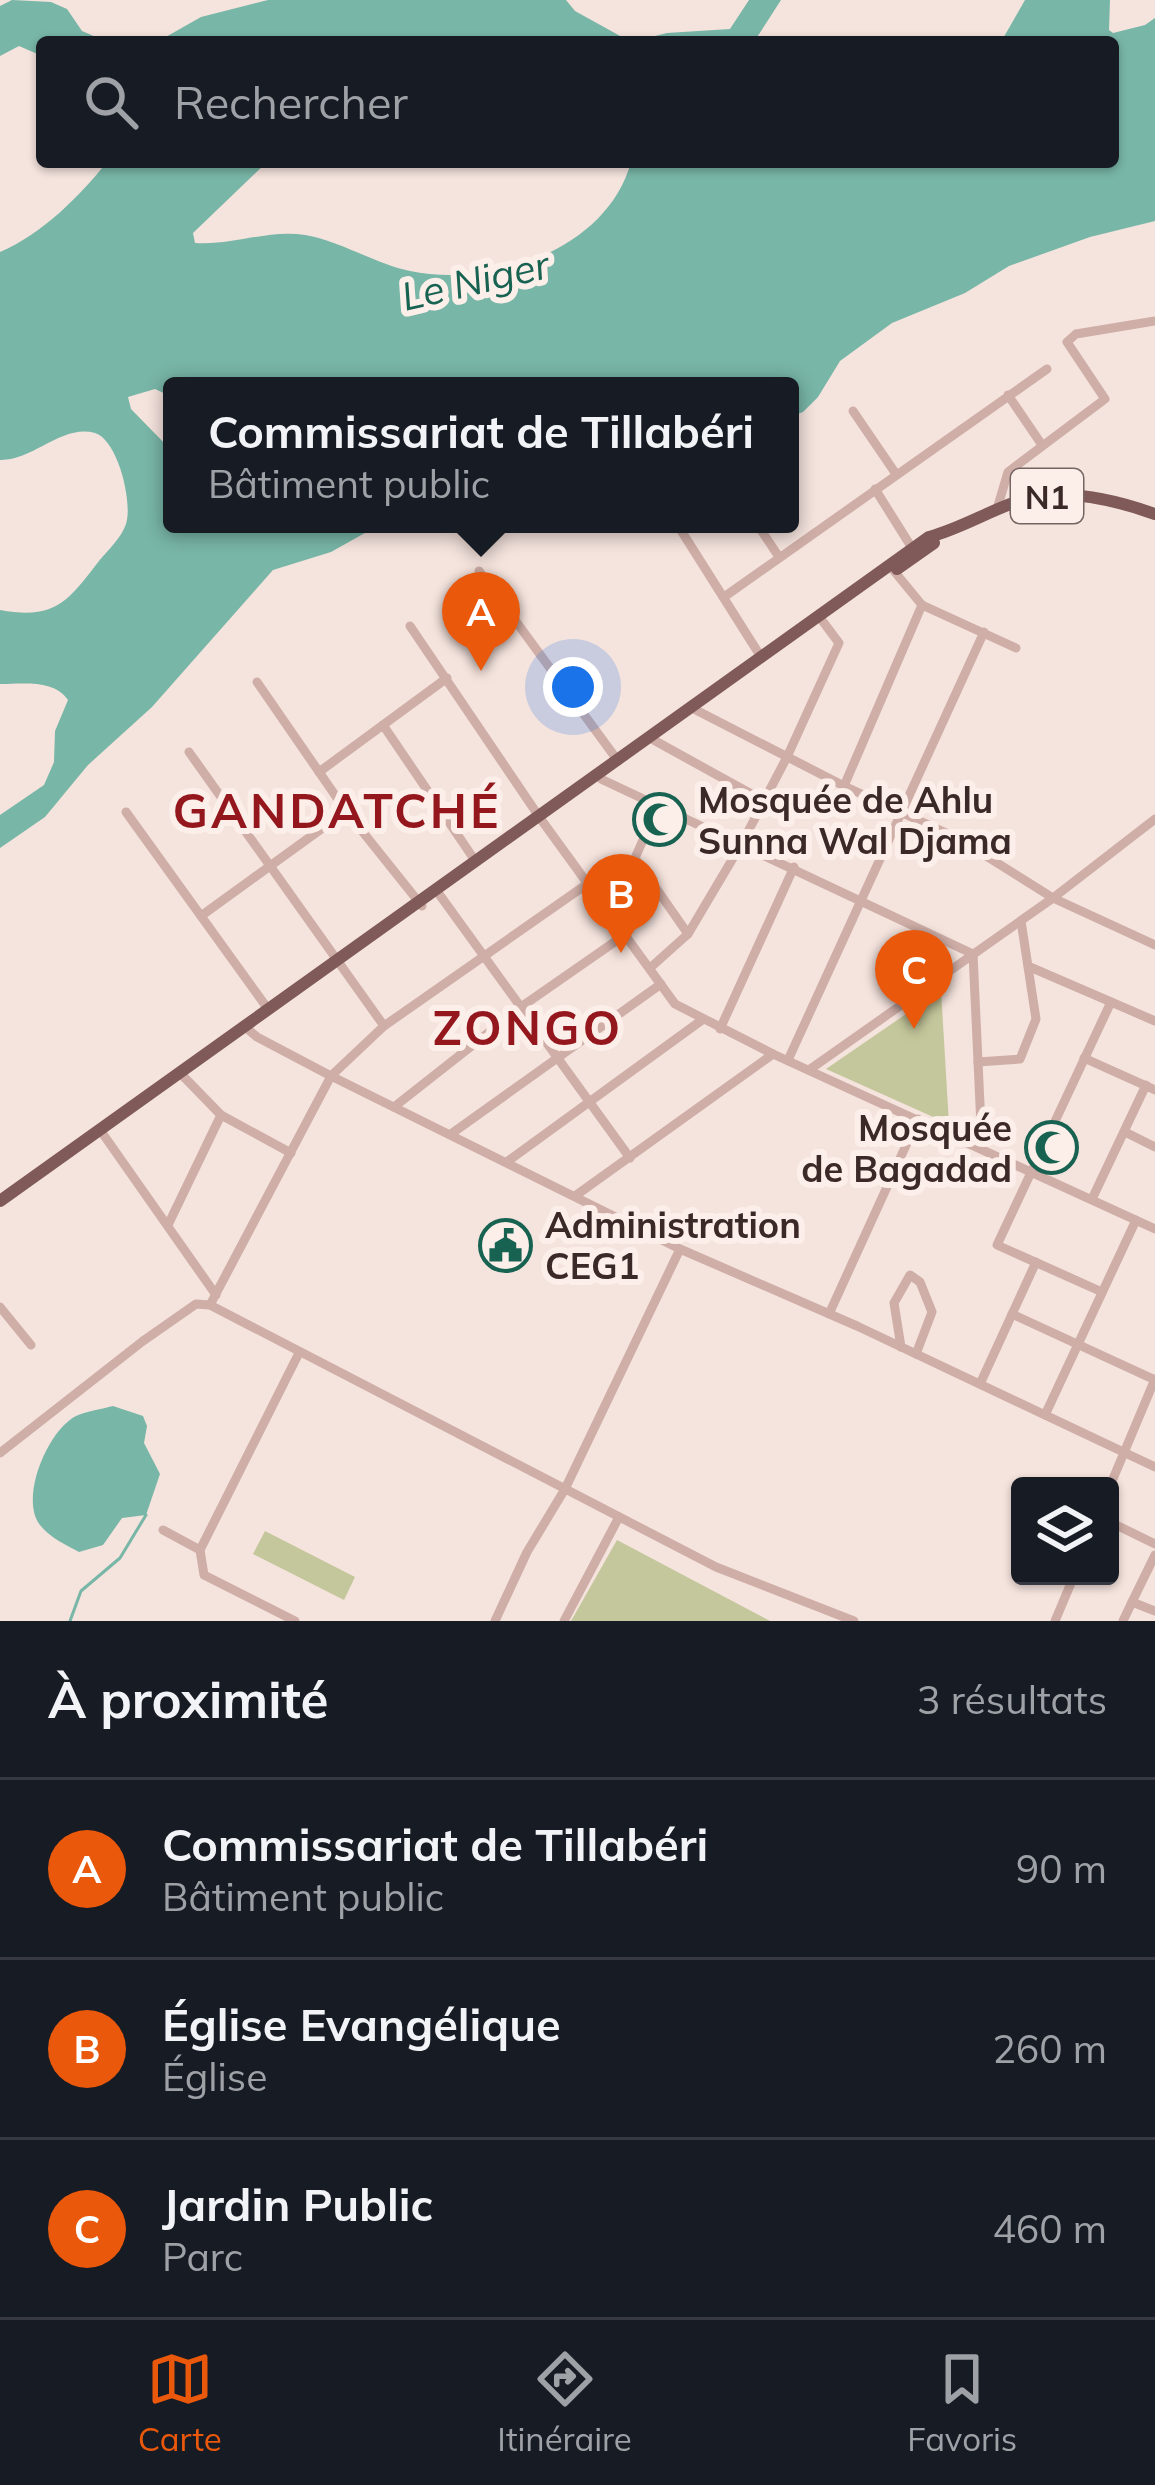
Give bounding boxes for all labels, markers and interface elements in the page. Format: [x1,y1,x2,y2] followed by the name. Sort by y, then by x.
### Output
[36,36,1119,168] search box
[78,69,144,135] icon: search
[174,74,408,130] text: Rechercher
[397,239,555,321] water label: Le Niger
[163,377,799,533] popup
[208,403,754,459] text: Commissariat de Tillabéri
[208,459,490,508] text: Bâtiment public
[1011,469,1083,523] road number: N1
[442,572,520,671] pin: A
[543,657,603,717] your location
[698,777,1012,863] place label: Mosquée de Ahlu Sunna Wal Djama
[172,780,502,840] district label: GANDATCHÉ
[631,792,687,848] mosque icon: Mosquée de Ahlu Sunna Wal Djama
[582,854,660,953] pin: B
[875,930,953,1029] pin: C
[433,997,623,1057] district label: ZONGO
[801,1105,1012,1191] place label: Mosquée de Bagadad
[1023,1120,1079,1176] mosque icon: Mosquée de Bagadad
[545,1202,801,1288] place label: Administration CEG1
[478,1217,534,1273] public building icon: Administration CEG1
[1011,1477,1119,1585] map controls
[1011,1477,1119,1585] button: layers
[48,1667,329,1731] text: À proximité
[917,1675,1107,1724] text: 3 résultats
[162,1816,708,1872] text: Commissariat de Tillabéri
[72,1844,102,1893] text: A
[1016,1844,1107,1893] text: 90 m
[162,1872,444,1921] text: Bâtiment public
[162,1996,561,2052] text: Église Evangélique
[74,2024,100,2073] text: B
[992,2024,1107,2073] text: 260 m
[162,2052,267,2101] text: Église
[162,2176,433,2232] text: Jardin Public
[74,2204,100,2253] text: C
[992,2204,1107,2253] text: 460 m
[162,2232,243,2281] text: Parc
[138,2346,222,2459] tab: Carte
[497,2346,632,2459] tab: Itinéraire
[907,2346,1017,2459] tab: Favoris

